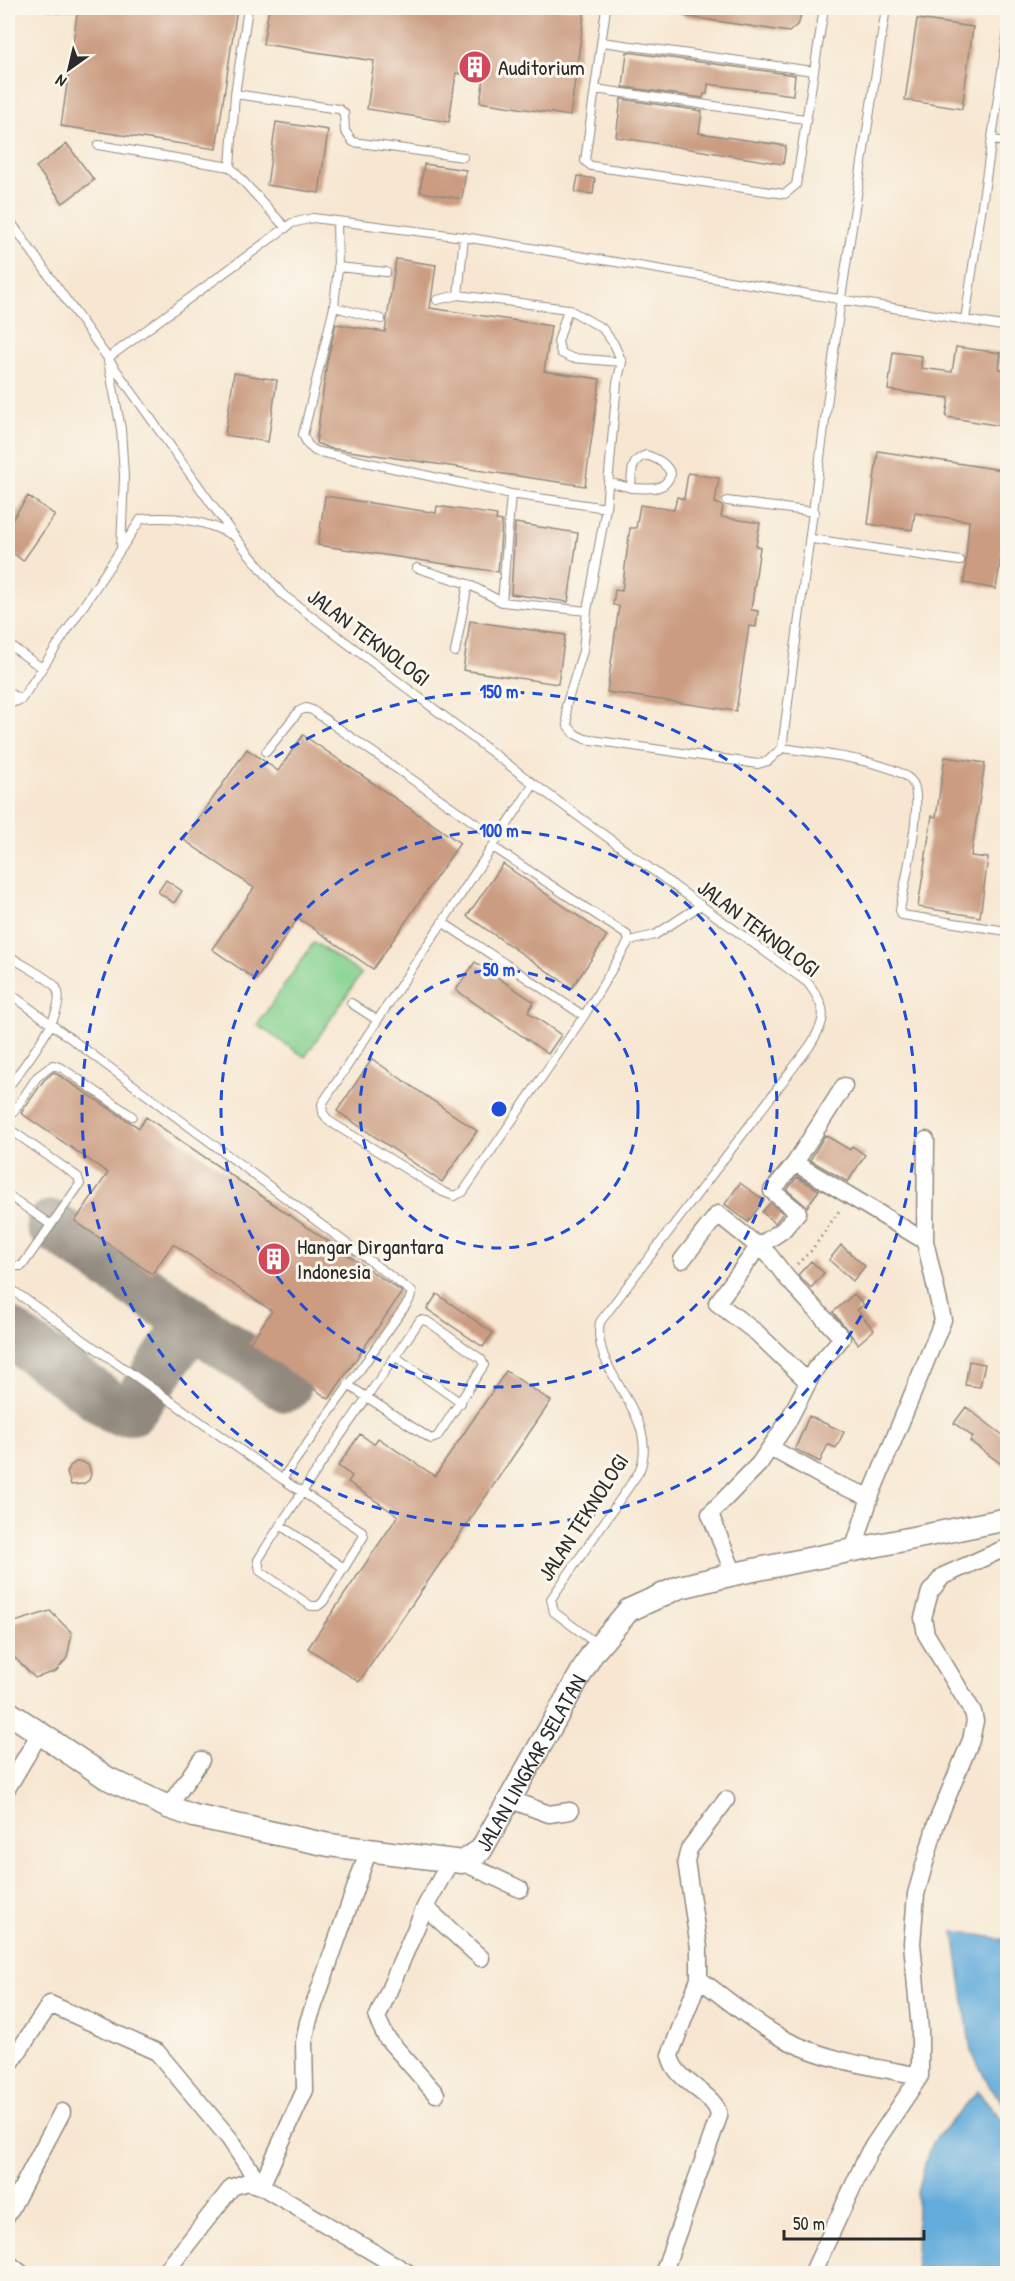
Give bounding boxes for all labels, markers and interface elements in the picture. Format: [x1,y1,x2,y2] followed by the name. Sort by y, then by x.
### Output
[39,39,99,99] north arrow
[457,49,493,85] building icon: Auditorium
[498,52,585,82] place label: Auditorium
[51,70,70,93] text: N
[302,581,436,693] street label: JALAN TEKNOLOGI
[480,679,518,704] text: 150 m
[479,818,519,843] text: 100 m
[692,872,826,984] street label: JALAN TEKNOLOGI
[483,957,515,982] text: 50 m
[489,1099,509,1119] centre of rings
[297,1231,444,1286] place label: Hangar Dirgantara Indonesia
[256,1241,292,1277] building icon: Hangar Dirgantara Indonesia
[531,1448,635,1586] street label: JALAN TEKNOLOGI
[468,1669,593,1857] street label: JALAN LINGKAR SELATAN
[784,2203,924,2241] scale bar
[793,2211,825,2236] text: 50 m

